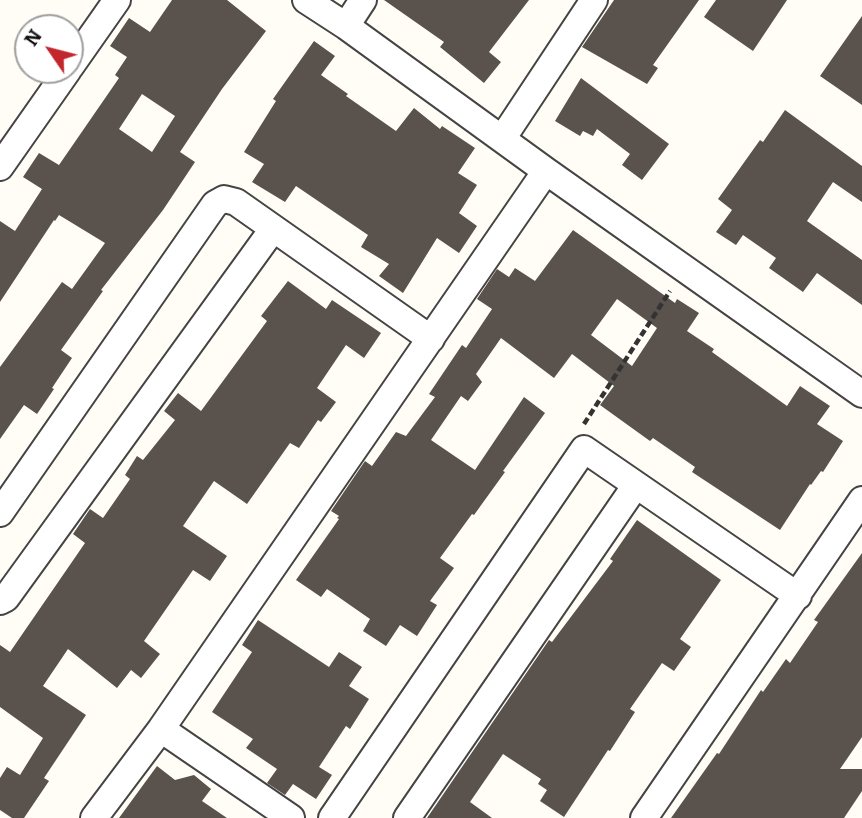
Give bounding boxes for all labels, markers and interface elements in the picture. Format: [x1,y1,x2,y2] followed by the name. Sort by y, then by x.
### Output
[14,14,84,84] north arrow
[19,25,47,50] text: N

